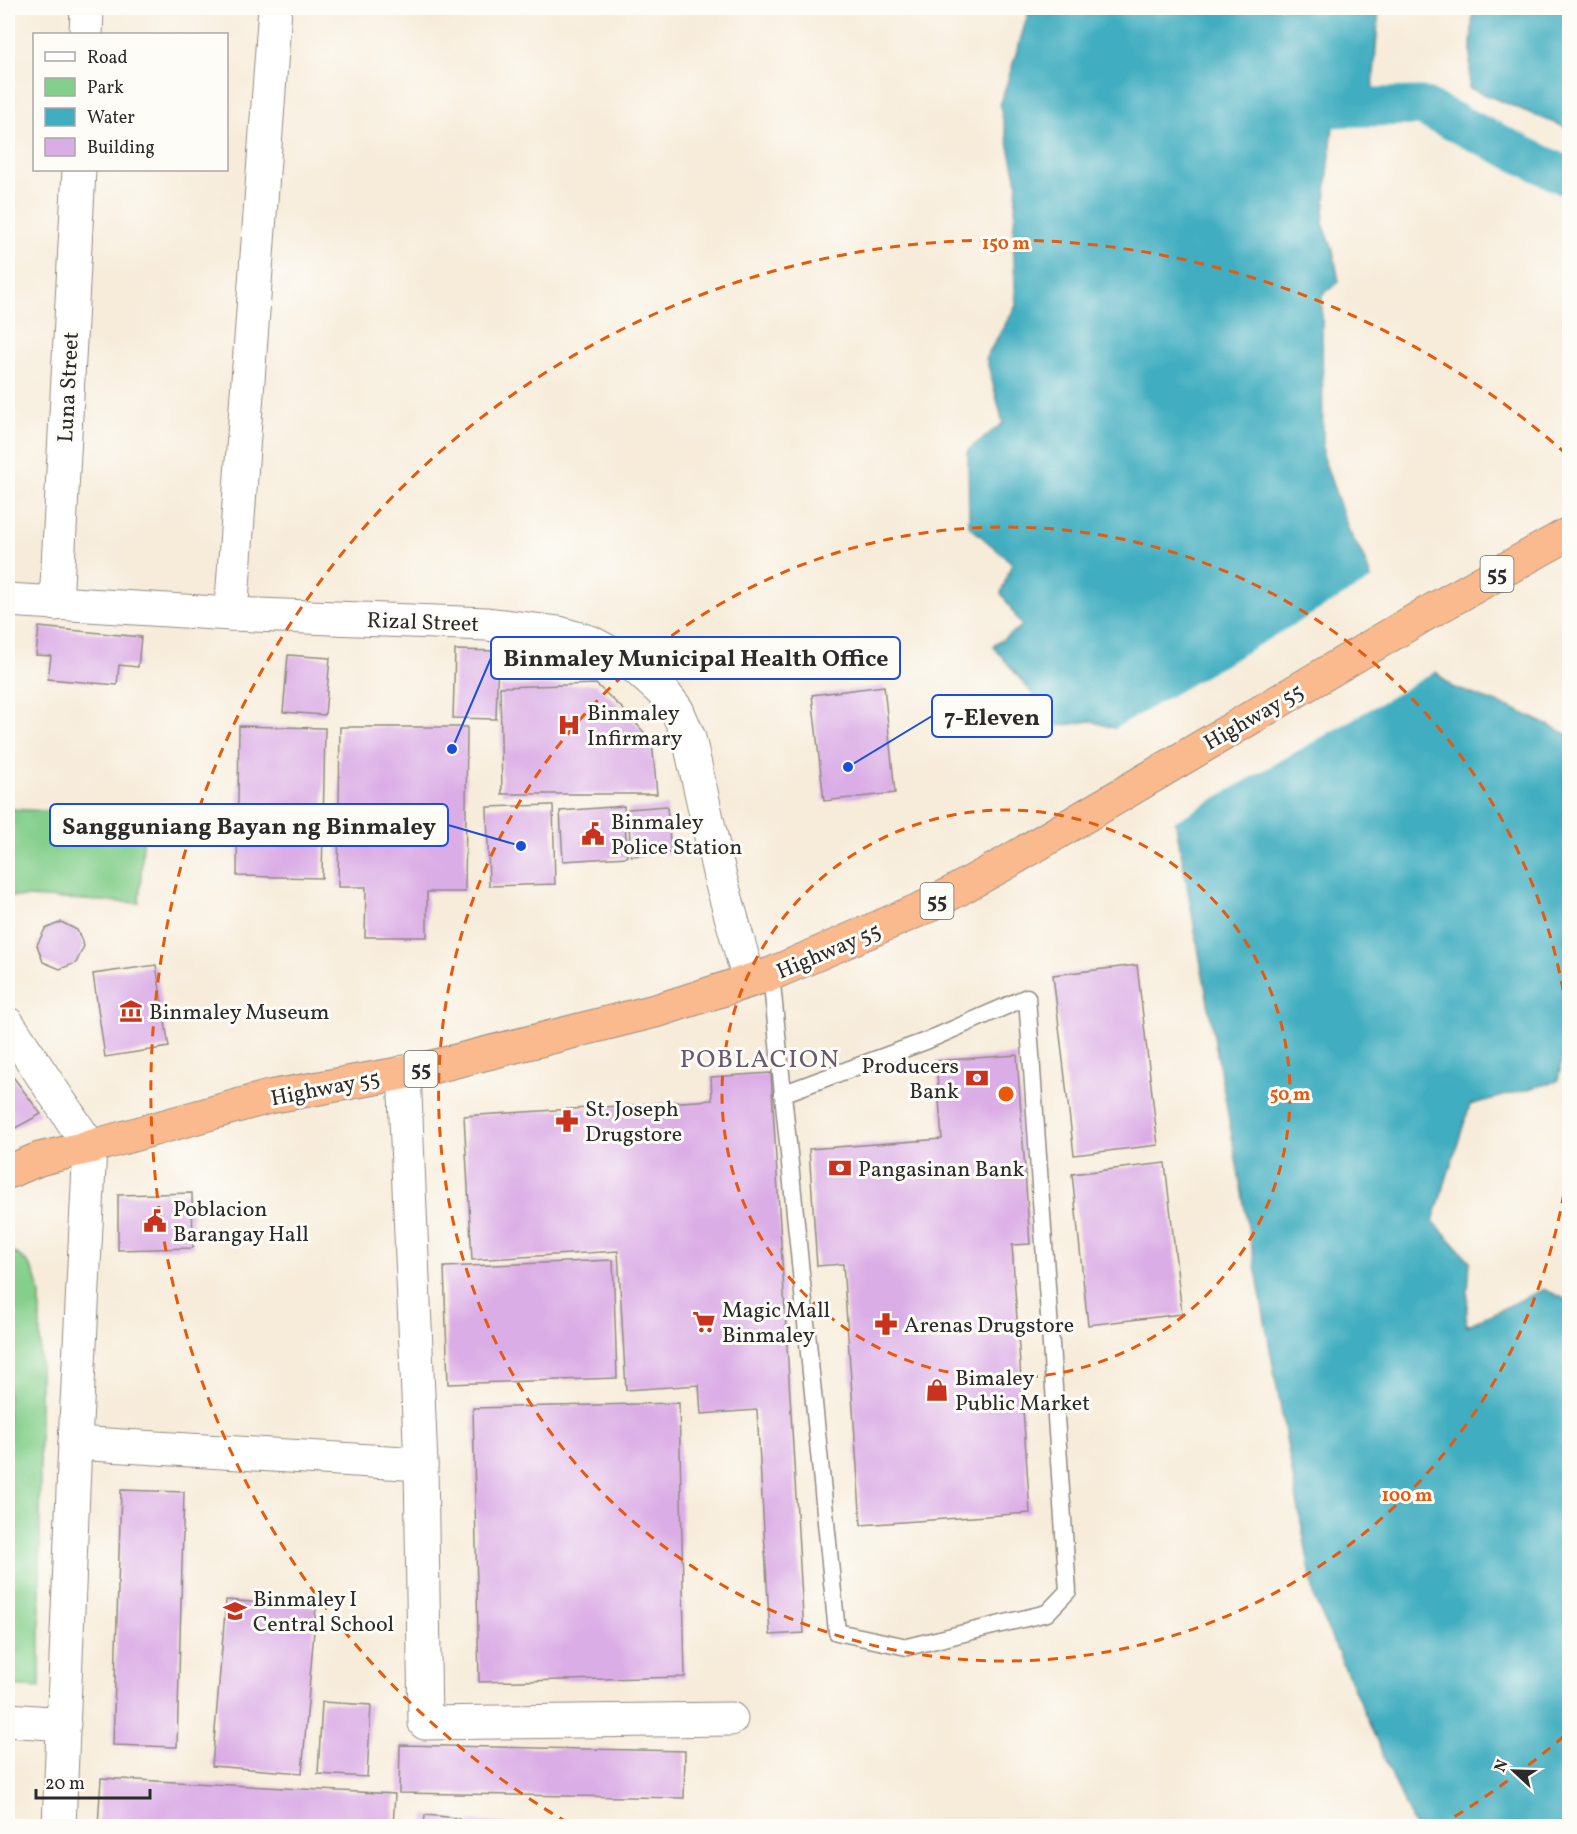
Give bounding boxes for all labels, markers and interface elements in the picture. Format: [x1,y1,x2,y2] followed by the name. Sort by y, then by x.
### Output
[33,33,228,171] legend
[87,46,128,71] text: Road
[87,76,124,101] text: Park
[87,106,135,131] text: Water
[87,136,155,161] text: Building
[982,232,1030,257] text: 150 m
[51,331,88,443] street label: Luna Street
[1480,556,1514,592] road number: 55
[366,606,480,641] street label: Rizal Street
[491,637,900,679] callout: Binmaley Municipal Health Office
[503,643,889,677] text: Binmaley Municipal Health Office
[1199,677,1310,759] street label: Highway 55
[932,695,1052,737] callout: 7-Eleven
[587,699,683,755] place label: Binmaley Infirmary
[944,702,1040,736] text: 7-Eleven
[556,712,582,738] hospital icon: Binmaley Infirmary
[50,804,448,846] callout: Sangguniang Bayan ng Binmaley
[611,808,742,864] place label: Binmaley Police Station
[62,811,437,845] text: Sangguniang Bayan ng Binmaley
[580,821,606,847] public building icon: Binmaley Police Station
[920,883,954,919] road number: 55
[772,916,886,988] street label: Highway 55
[118,998,144,1024] museum icon: Binmaley Museum
[149,998,330,1029] place label: Binmaley Museum
[680,1042,840,1078] district label: POBLACION
[404,1051,438,1087] road number: 55
[862,1052,959,1108] place label: Producers Bank
[268,1064,383,1115] street label: Highway 55
[964,1065,990,1091] bank icon: Producers Bank
[1270,1083,1310,1108] text: 50 m
[996,1084,1016,1104] centre of rings
[585,1095,682,1151] place label: St. Joseph Drugstore
[554,1108,580,1134] pharmacy icon: St. Joseph Drugstore
[827,1155,853,1181] bank icon: Pangasinan Bank
[858,1155,1025,1186] place label: Pangasinan Bank
[173,1195,309,1251] place label: Poblacion Barangay Hall
[142,1208,168,1234] public building icon: Poblacion Barangay Hall
[722,1296,830,1352] place label: Magic Mall Binmaley
[691,1309,717,1335] supermarket icon: Magic Mall Binmaley
[873,1311,899,1337] pharmacy icon: Arenas Drugstore
[904,1311,1074,1342] place label: Arenas Drugstore
[955,1364,1090,1420] place label: Bimaley Public Market
[924,1377,950,1403] shop icon: Bimaley Public Market
[1382,1484,1432,1509] text: 100 m
[253,1585,394,1641] place label: Binmaley I Central School
[222,1598,248,1624] school or university icon: Binmaley I Central School
[1484,1741,1544,1801] north arrow
[1490,1756,1514,1776] text: N
[36,1762,150,1800] scale bar
[45,1772,85,1797] text: 20 m

